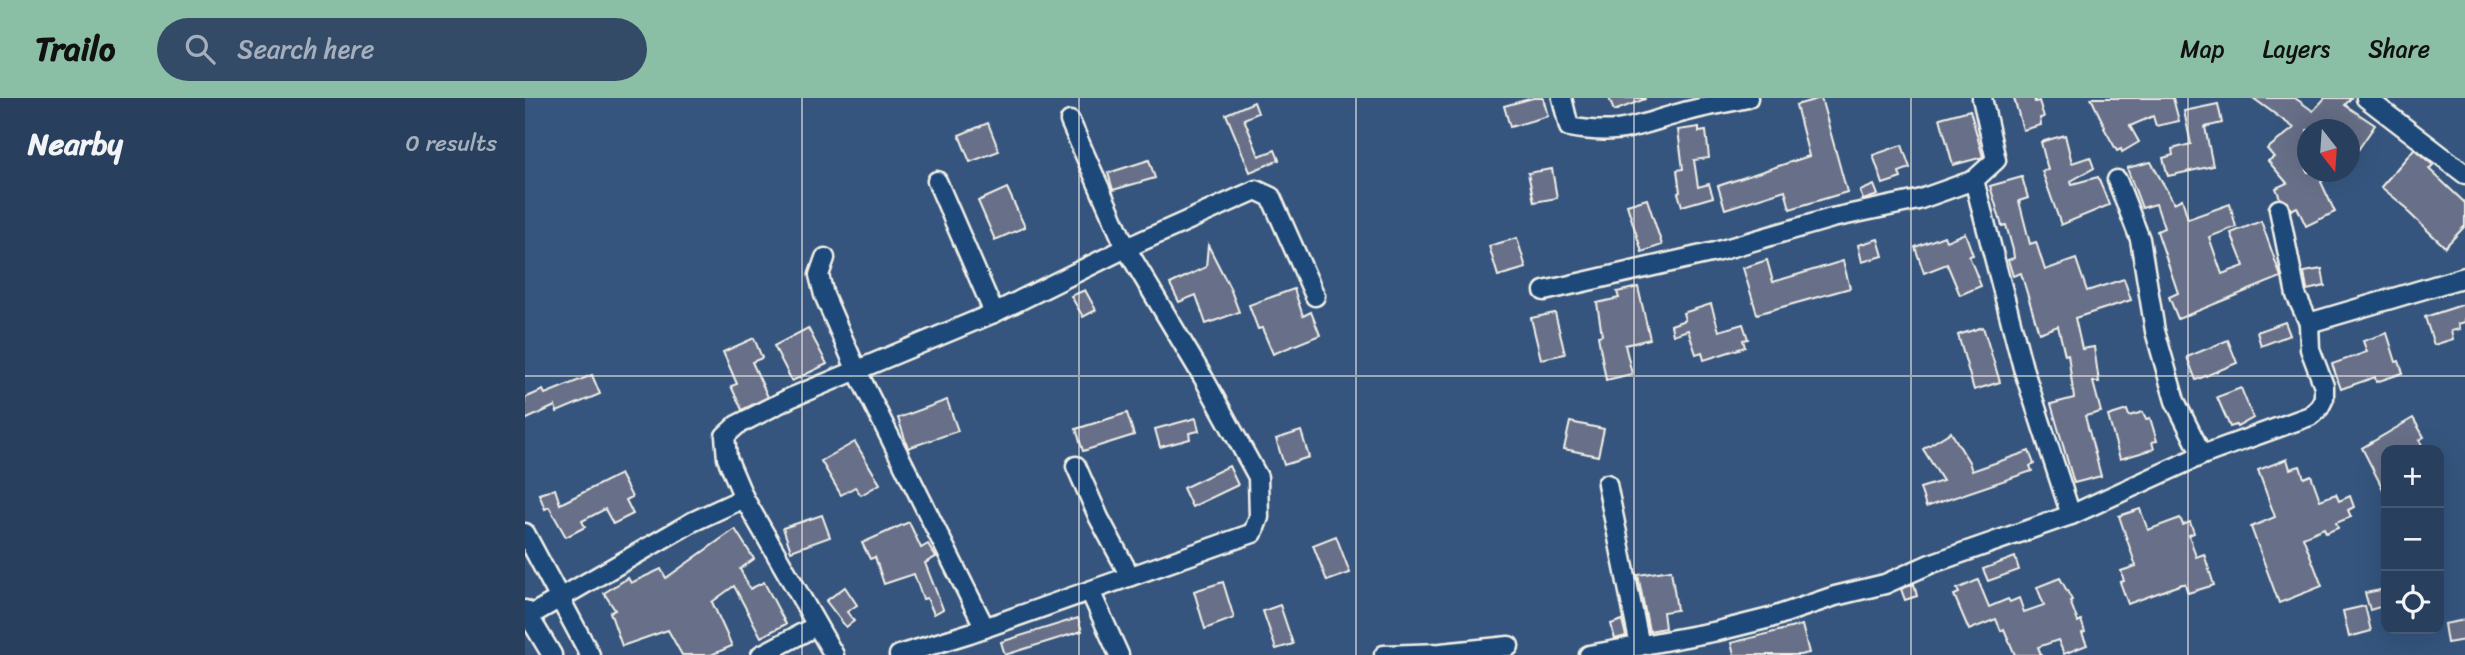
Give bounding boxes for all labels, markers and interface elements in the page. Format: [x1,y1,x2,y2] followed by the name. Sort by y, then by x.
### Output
[157,18,647,81] search box
[35,20,115,78] text: Trailo
[237,26,374,72] text: Search here
[2180,28,2225,70] text: Map
[2263,28,2330,70] text: Layers
[2368,28,2430,70] text: Share
[181,30,219,68] icon: search
[28,117,123,171] text: Nearby
[2297,119,2360,182] north arrow
[405,123,497,164] text: 0 results
[2381,445,2444,634] map controls
[2381,445,2444,508] button: +
[2381,508,2444,571] button: −
[2381,571,2444,634] button: locate

